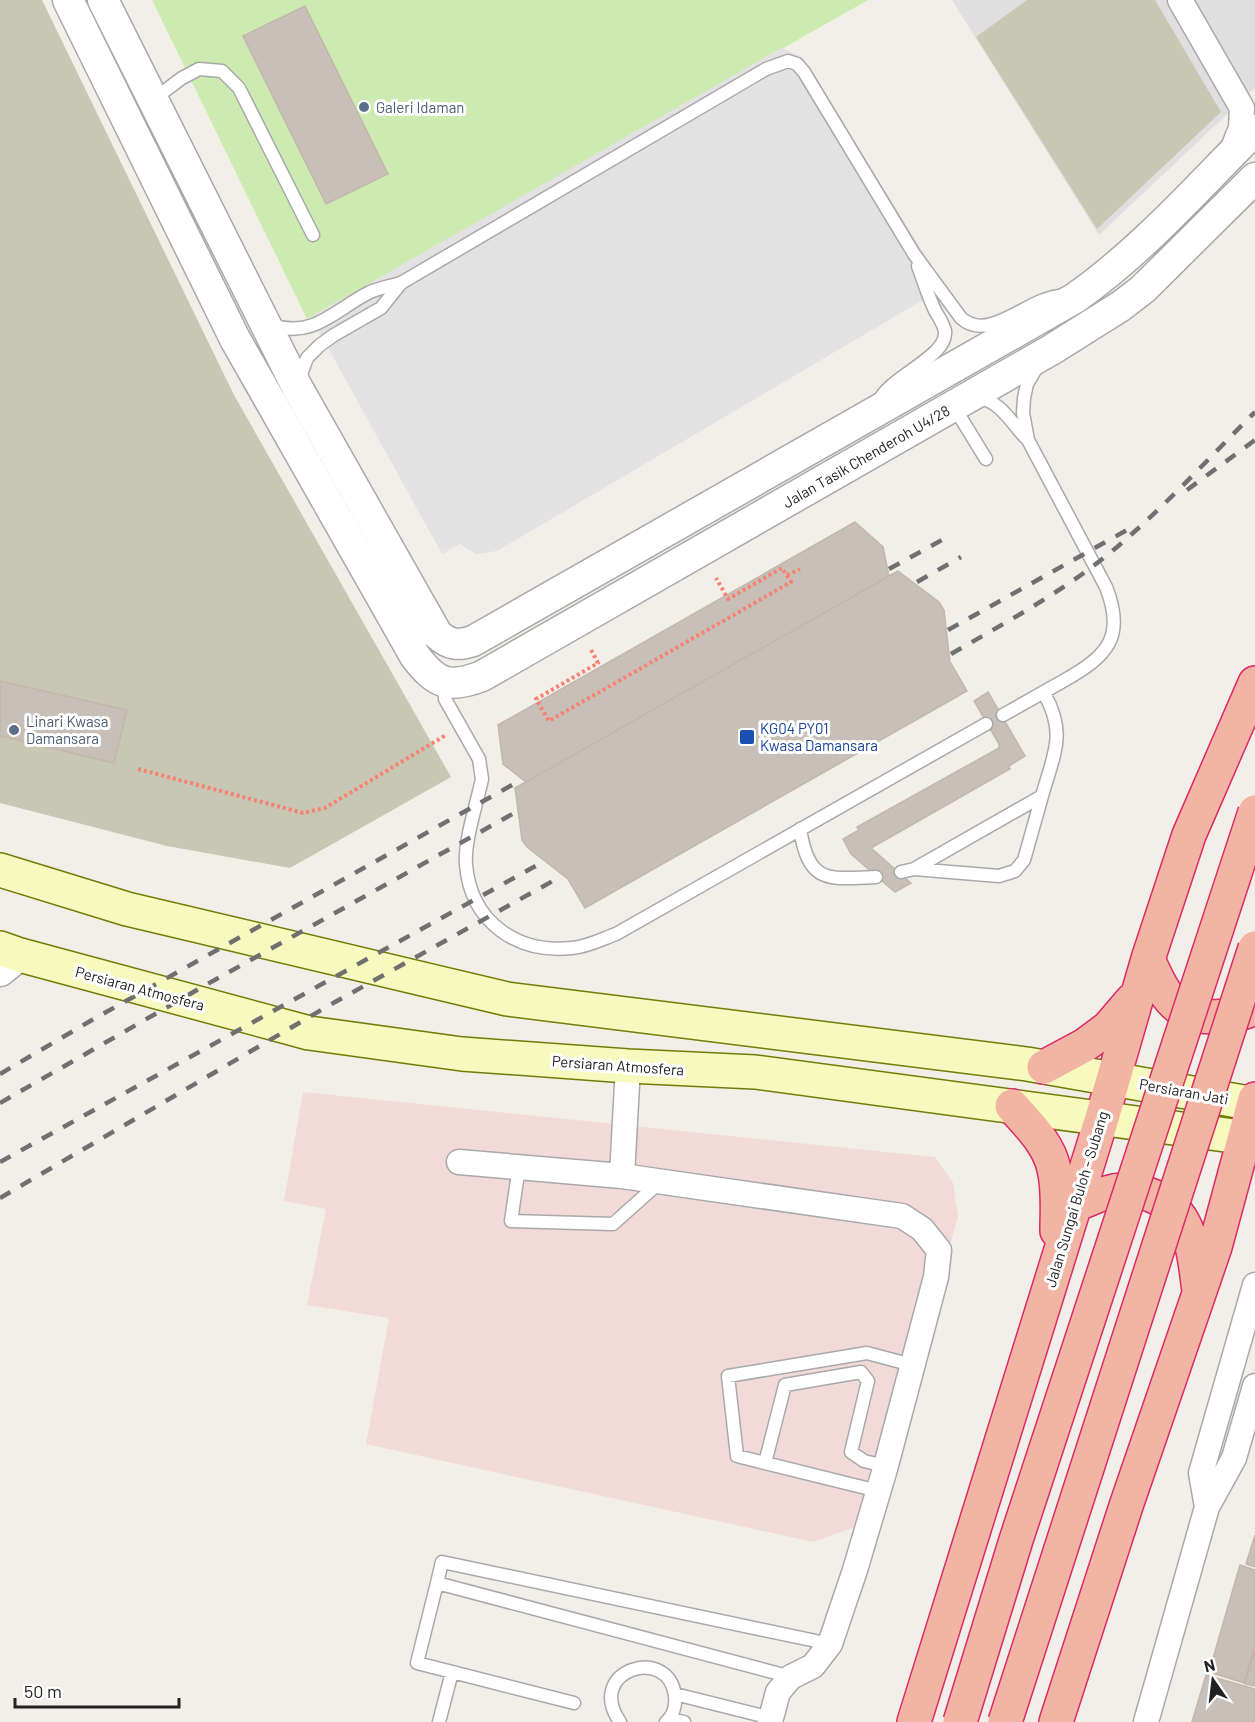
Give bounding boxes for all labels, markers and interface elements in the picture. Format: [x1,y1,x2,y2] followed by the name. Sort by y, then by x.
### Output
[376,98,464,116] place label: Galeri Idaman
[357,100,371,114] marker: Galeri Idaman
[779,401,953,511] street label: Jalan Tasik Chenderoh U4/28
[26,712,108,747] place label: Linari Kwasa Damansara
[760,719,878,754] place label: KG04 PY01 Kwasa Damansara
[7,723,21,737] marker: Linari Kwasa Damansara
[738,728,756,746] marker: KG04 PY01 Kwasa Damansara
[74,962,206,1014] street label: Persiaran Atmosfera
[551,1051,685,1079] street label: Persiaran Atmosfera
[1138,1074,1230,1108] street label: Persiaran Jati
[1041,1109,1111,1289] street label: Jalan Sungai Buloh - Subang
[1183,1650,1243,1710] north arrow
[1202,1654,1217,1675] text: N
[15,1671,178,1709] scale bar
[24,1680,62,1702] text: 50 m

